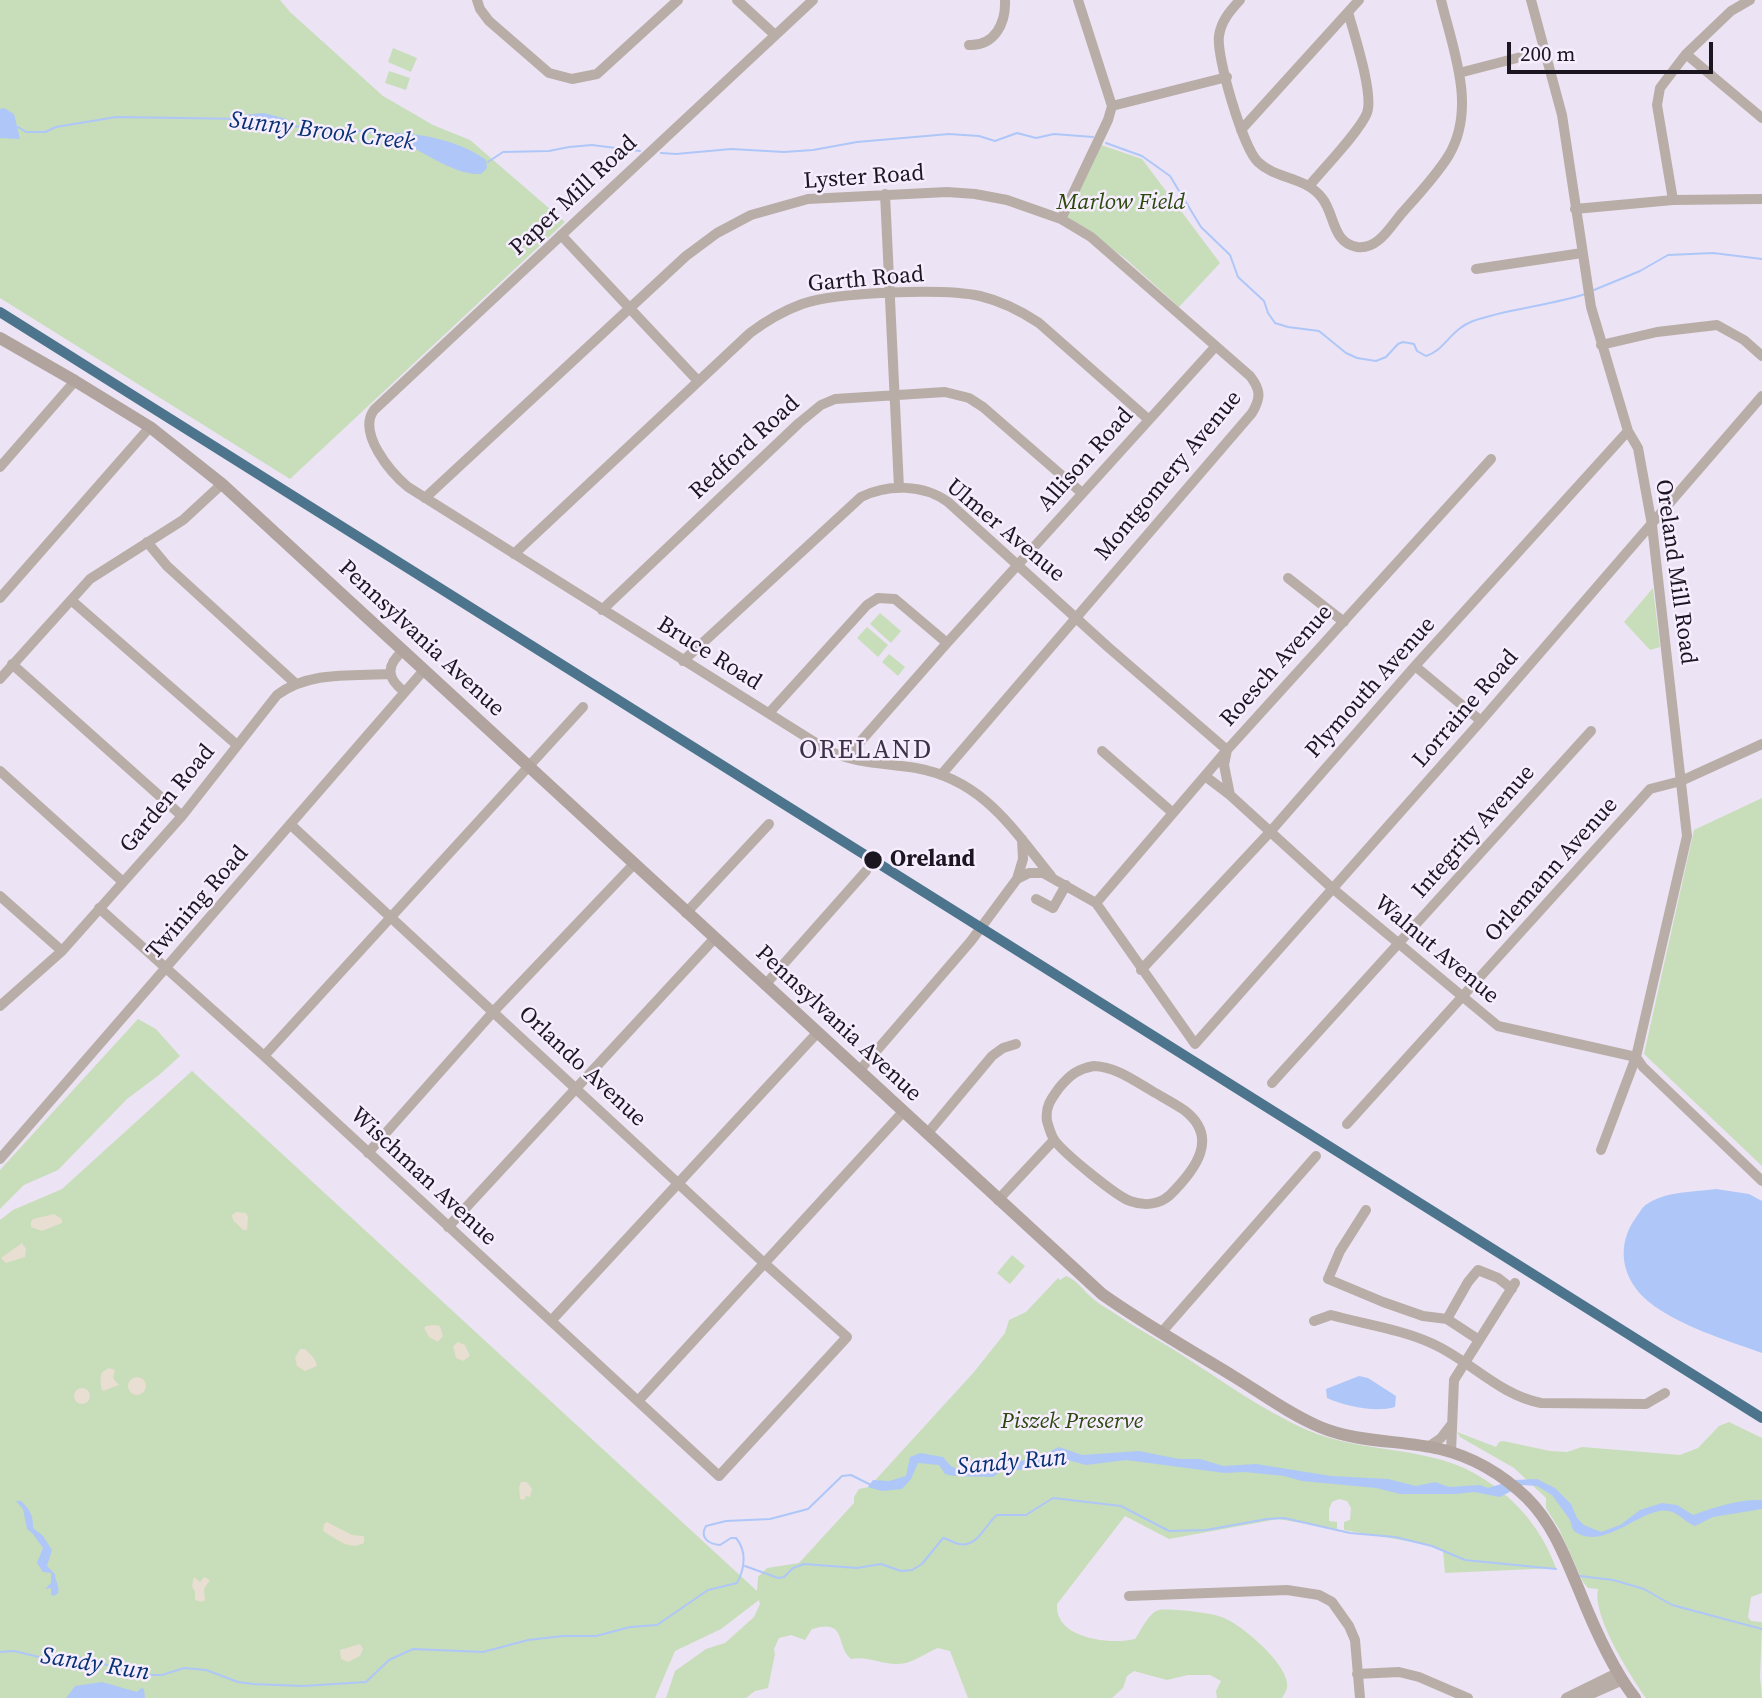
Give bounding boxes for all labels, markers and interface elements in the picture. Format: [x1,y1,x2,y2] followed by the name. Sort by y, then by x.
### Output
[1510,28,1716,72] scale bar
[1520,39,1575,68] text: 200 m
[228,106,416,158] water label: Sunny Brook Creek
[505,130,643,262] street label: Paper Mill Road
[803,160,925,196] street label: Lyster Road
[1057,189,1185,217] park label: Marlow Field
[807,261,925,299] street label: Garth Road
[1090,385,1248,567] street label: Montgomery Avenue
[684,390,806,506] street label: Redford Road
[1032,403,1140,517] street label: Allison Road
[940,473,1070,589] street label: Ulmer Avenue
[1648,478,1702,666] street label: Oreland Mill Road
[332,555,510,723] street label: Pennsylvania Avenue
[1215,599,1339,733] street label: Roesch Avenue
[652,611,766,697] street label: Bruce Road
[1300,612,1442,764] street label: Plymouth Avenue
[1407,644,1525,774] street label: Lorraine Road
[800,735,932,767] district label: ORELAND
[115,739,221,859] street label: Garden Road
[1407,760,1541,904] street label: Integrity Avenue
[1480,792,1624,948] street label: Orlemann Avenue
[141,841,255,965] street label: Twining Road
[890,846,975,874] place label: Oreland
[862,849,884,871] marker: Oreland
[1368,890,1504,1010] street label: Walnut Avenue
[749,940,927,1108] street label: Pennsylvania Avenue
[512,1001,652,1133] street label: Orlando Avenue
[344,1102,502,1252] street label: Wischman Avenue
[1001,1408,1143,1436] park label: Piszek Preserve
[956,1444,1068,1482] water label: Sandy Run
[39,1642,151,1688] water label: Sandy Run

